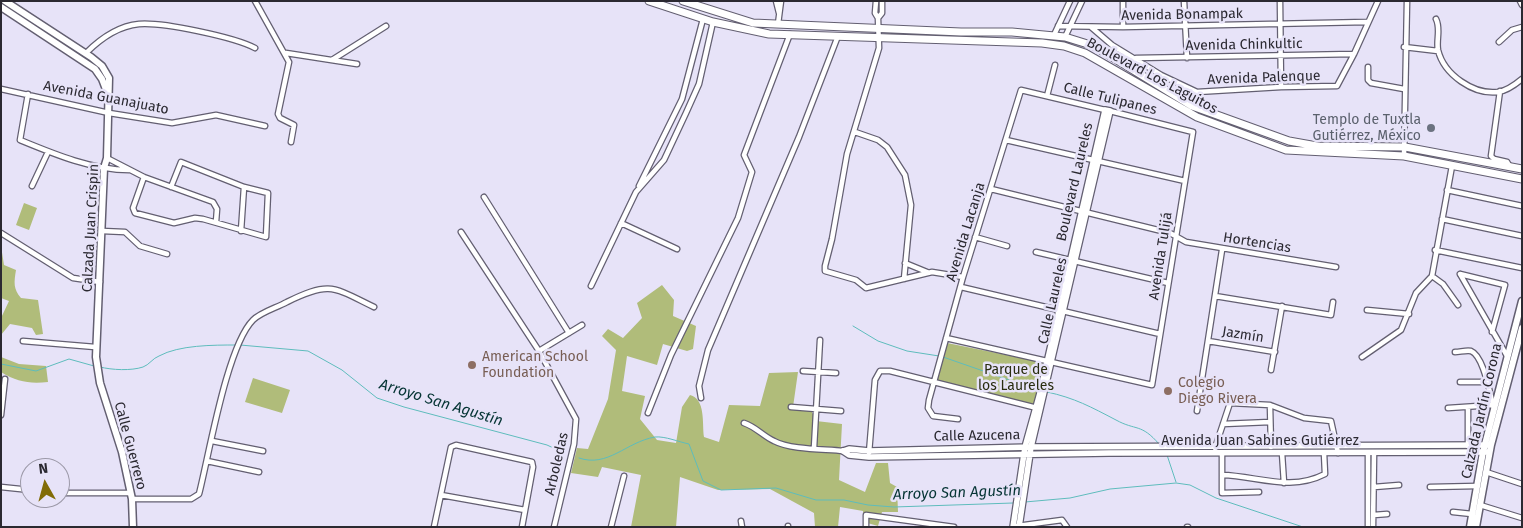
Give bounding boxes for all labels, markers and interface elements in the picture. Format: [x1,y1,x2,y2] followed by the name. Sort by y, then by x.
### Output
[1121,6,1243,24] street label: Avenida Bonampak
[1084,34,1220,118] street label: Boulevard Los Laguitos
[1185,36,1303,54] street label: Avenida Chinkultic
[1207,68,1321,88] street label: Avenida Palenque
[42,78,170,118] street label: Avenida Guanajuato
[1062,79,1158,119] street label: Calle Tulipanes
[1313,112,1421,144] place label: Templo de Tuxtla Gutiérrez, México
[1053,121,1097,243] street label: Boulevard Laureles
[1425,122,1437,134] marker: Templo de Tuxtla Gutiérrez, México
[79,163,103,293] street label: Calzada Juan Crispin
[943,180,989,284] street label: Avenida Lacanja
[1146,211,1176,301] street label: Avenida Tulijá
[1222,229,1292,257] street label: Hortencias
[1035,256,1071,346] street label: Calle Laureles
[1221,323,1265,347] street label: Jazmín
[1458,342,1506,480] street label: Calzada Jardín Corona
[482,349,588,382] place label: American School Foundation
[466,359,478,371] marker: American School Foundation
[978,362,1054,394] park label: Parque de los Laureles
[1178,375,1257,408] place label: Colegio Diego Rivera
[377,376,505,430] water label: Arroyo San Agustín
[1162,385,1174,397] marker: Colegio Diego Rivera
[110,400,150,492] street label: Calle Guerrero
[934,427,1020,445] street label: Calle Azucena
[542,431,572,497] street label: Arboledas
[1161,433,1359,449] street label: Avenida Juan Sabines Gutiérrez
[20,458,70,508] north arrow
[38,460,49,478] text: N
[893,482,1021,504] water label: Arroyo San Agustín

